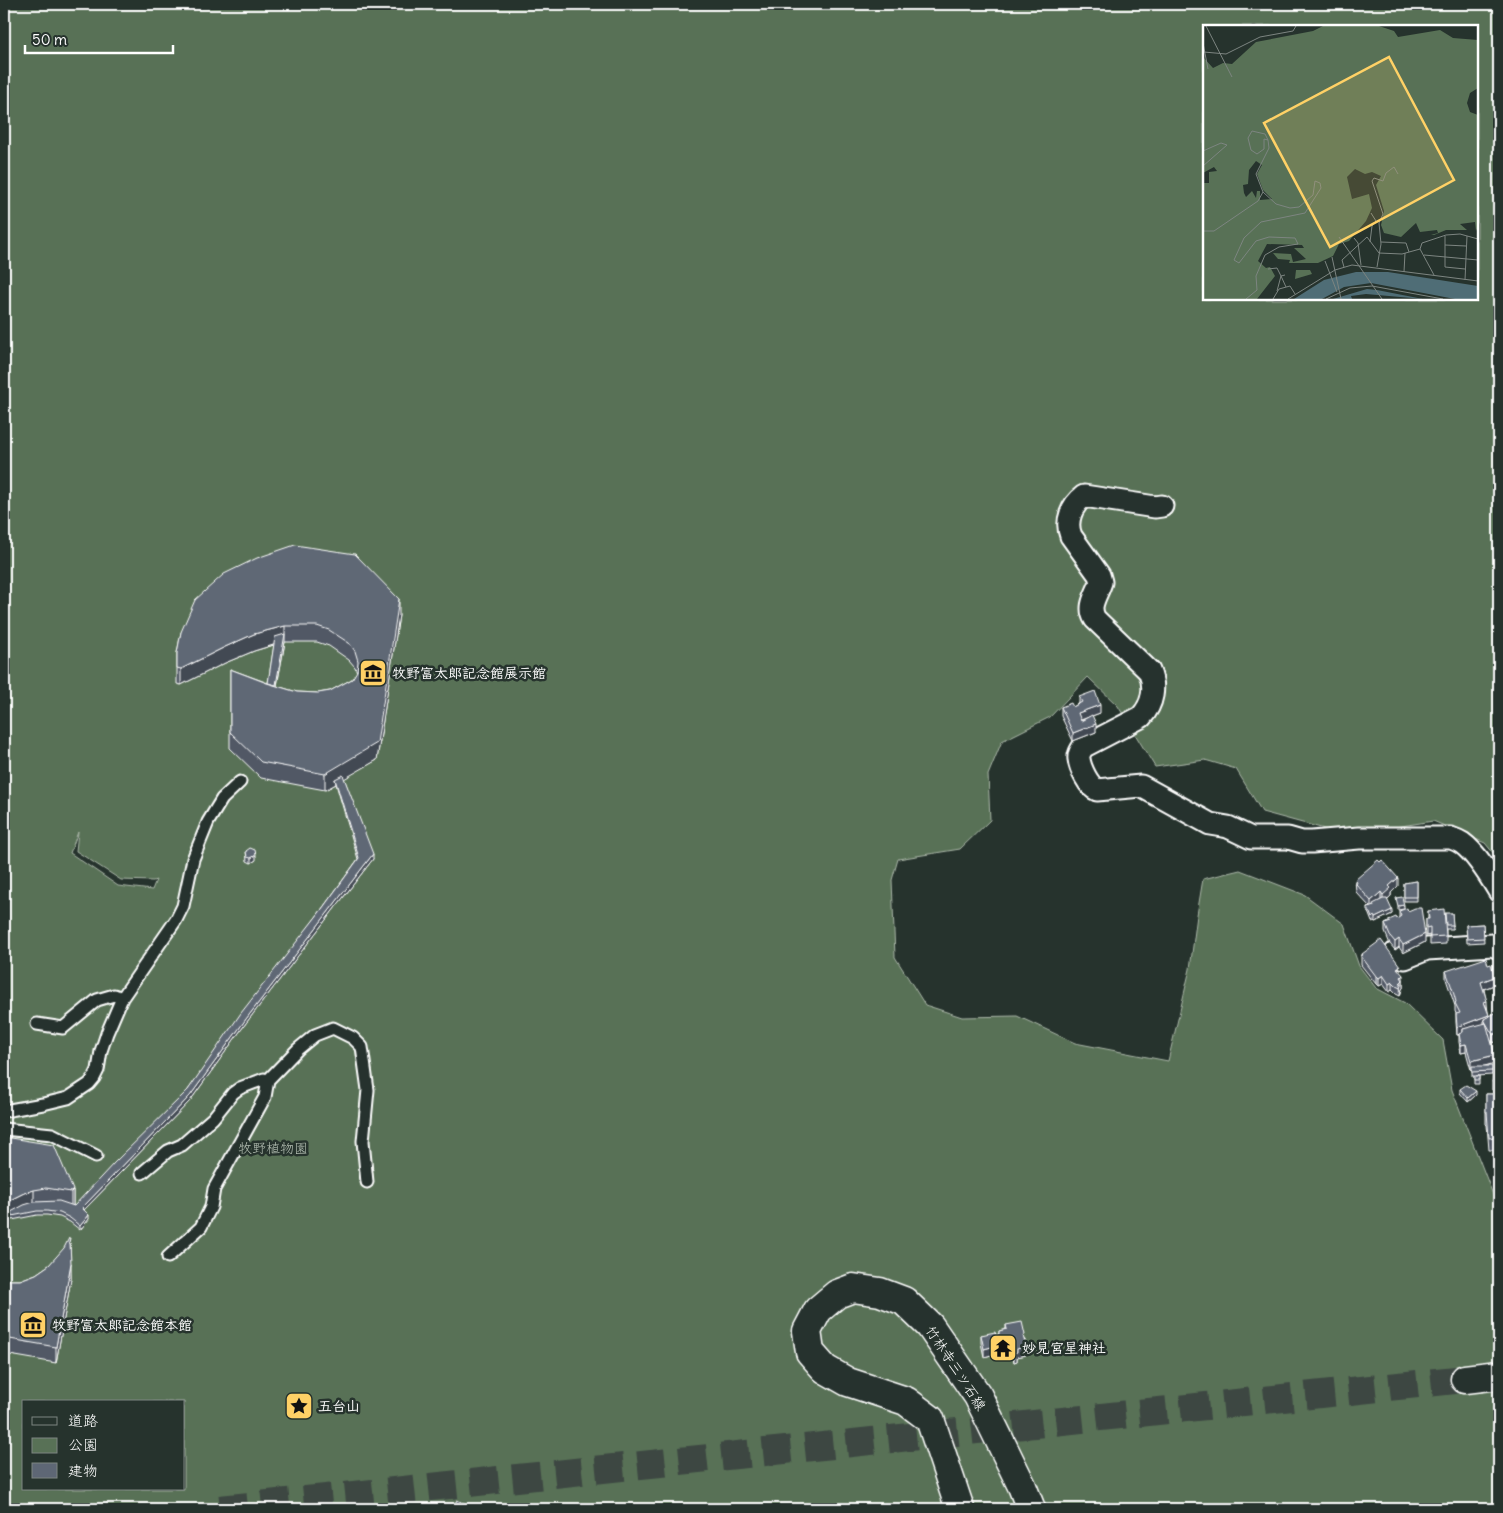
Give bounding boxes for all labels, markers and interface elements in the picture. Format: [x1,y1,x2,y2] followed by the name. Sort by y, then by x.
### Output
[25,22,172,54] scale bar
[1203,25,1478,300] inset map
[32,30,67,49] text: 50 m
[358,658,388,688] museum icon: 牧野富太郎記念館展示館
[392,664,546,682] place label: 牧野富太郎記念館展示館
[238,1139,308,1157] park label: 牧野植物園
[18,1310,48,1340] museum icon: 牧野富太郎記念館本館
[52,1316,192,1334] place label: 牧野富太郎記念館本館
[922,1322,990,1414] street label: 竹林寺三ツ石線
[988,1333,1018,1363] temple icon: 妙見宮星神社
[1022,1339,1106,1357] place label: 妙見宮星神社
[284,1391,314,1421] place icon: 五台山
[318,1397,360,1415] place label: 五台山
[22,1400,185,1490] legend
[68,1411,98,1430] text: 道路
[68,1435,98,1454] text: 公園
[68,1461,98,1480] text: 建物

